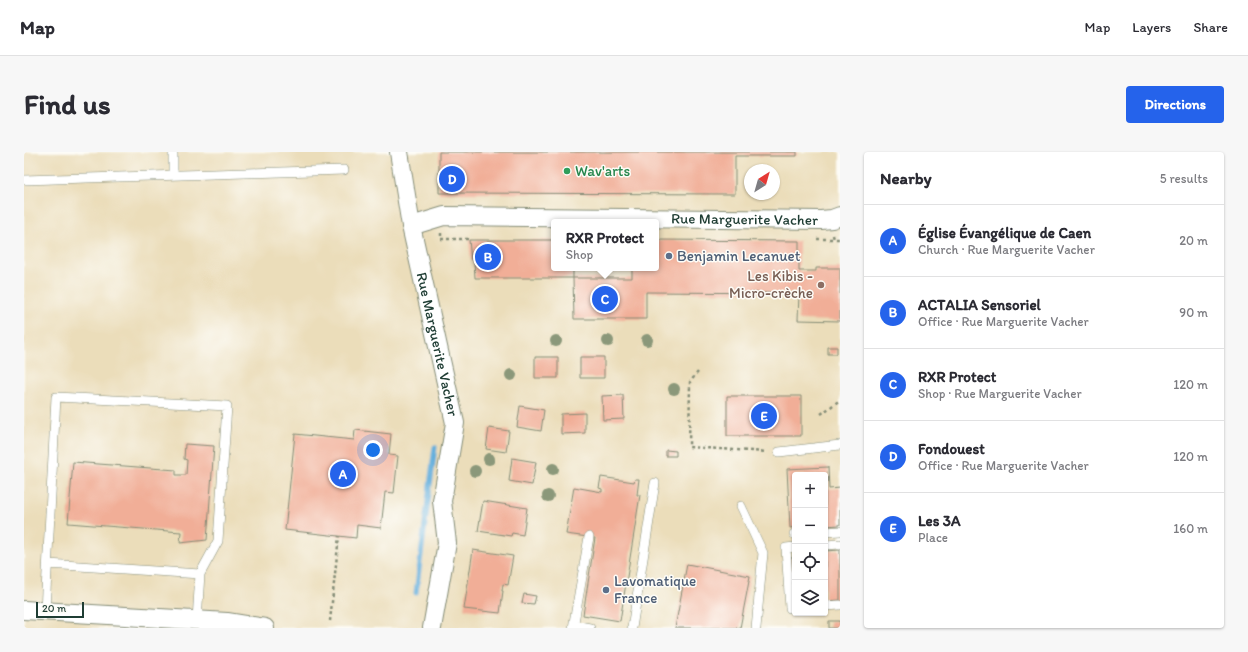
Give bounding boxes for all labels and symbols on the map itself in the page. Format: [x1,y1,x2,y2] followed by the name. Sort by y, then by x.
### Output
[575,162,630,180] place label: Wav'arts
[439,164,465,194] pin: D
[744,164,780,200] north arrow
[562,166,572,176] marker: Wav'arts
[671,209,818,229] street label: Rue Marguerite Vacher
[475,242,501,272] pin: B
[677,247,801,265] place label: Benjamin Lecanuet
[664,251,674,261] marker: Benjamin Lecanuet
[729,267,813,302] place label: Les Kibis - Micro-crèche
[413,270,462,418] street label: Rue Marguerite Vacher
[816,280,826,290] marker: Les Kibis - Micro-crèche
[592,284,618,314] pin: C
[751,401,777,431] pin: E
[363,440,383,460] your location
[330,459,356,489] pin: A
[614,572,696,607] place label: Lavomatique France
[601,585,611,595] marker: Lavomatique France
[36,600,84,619] scale bar

